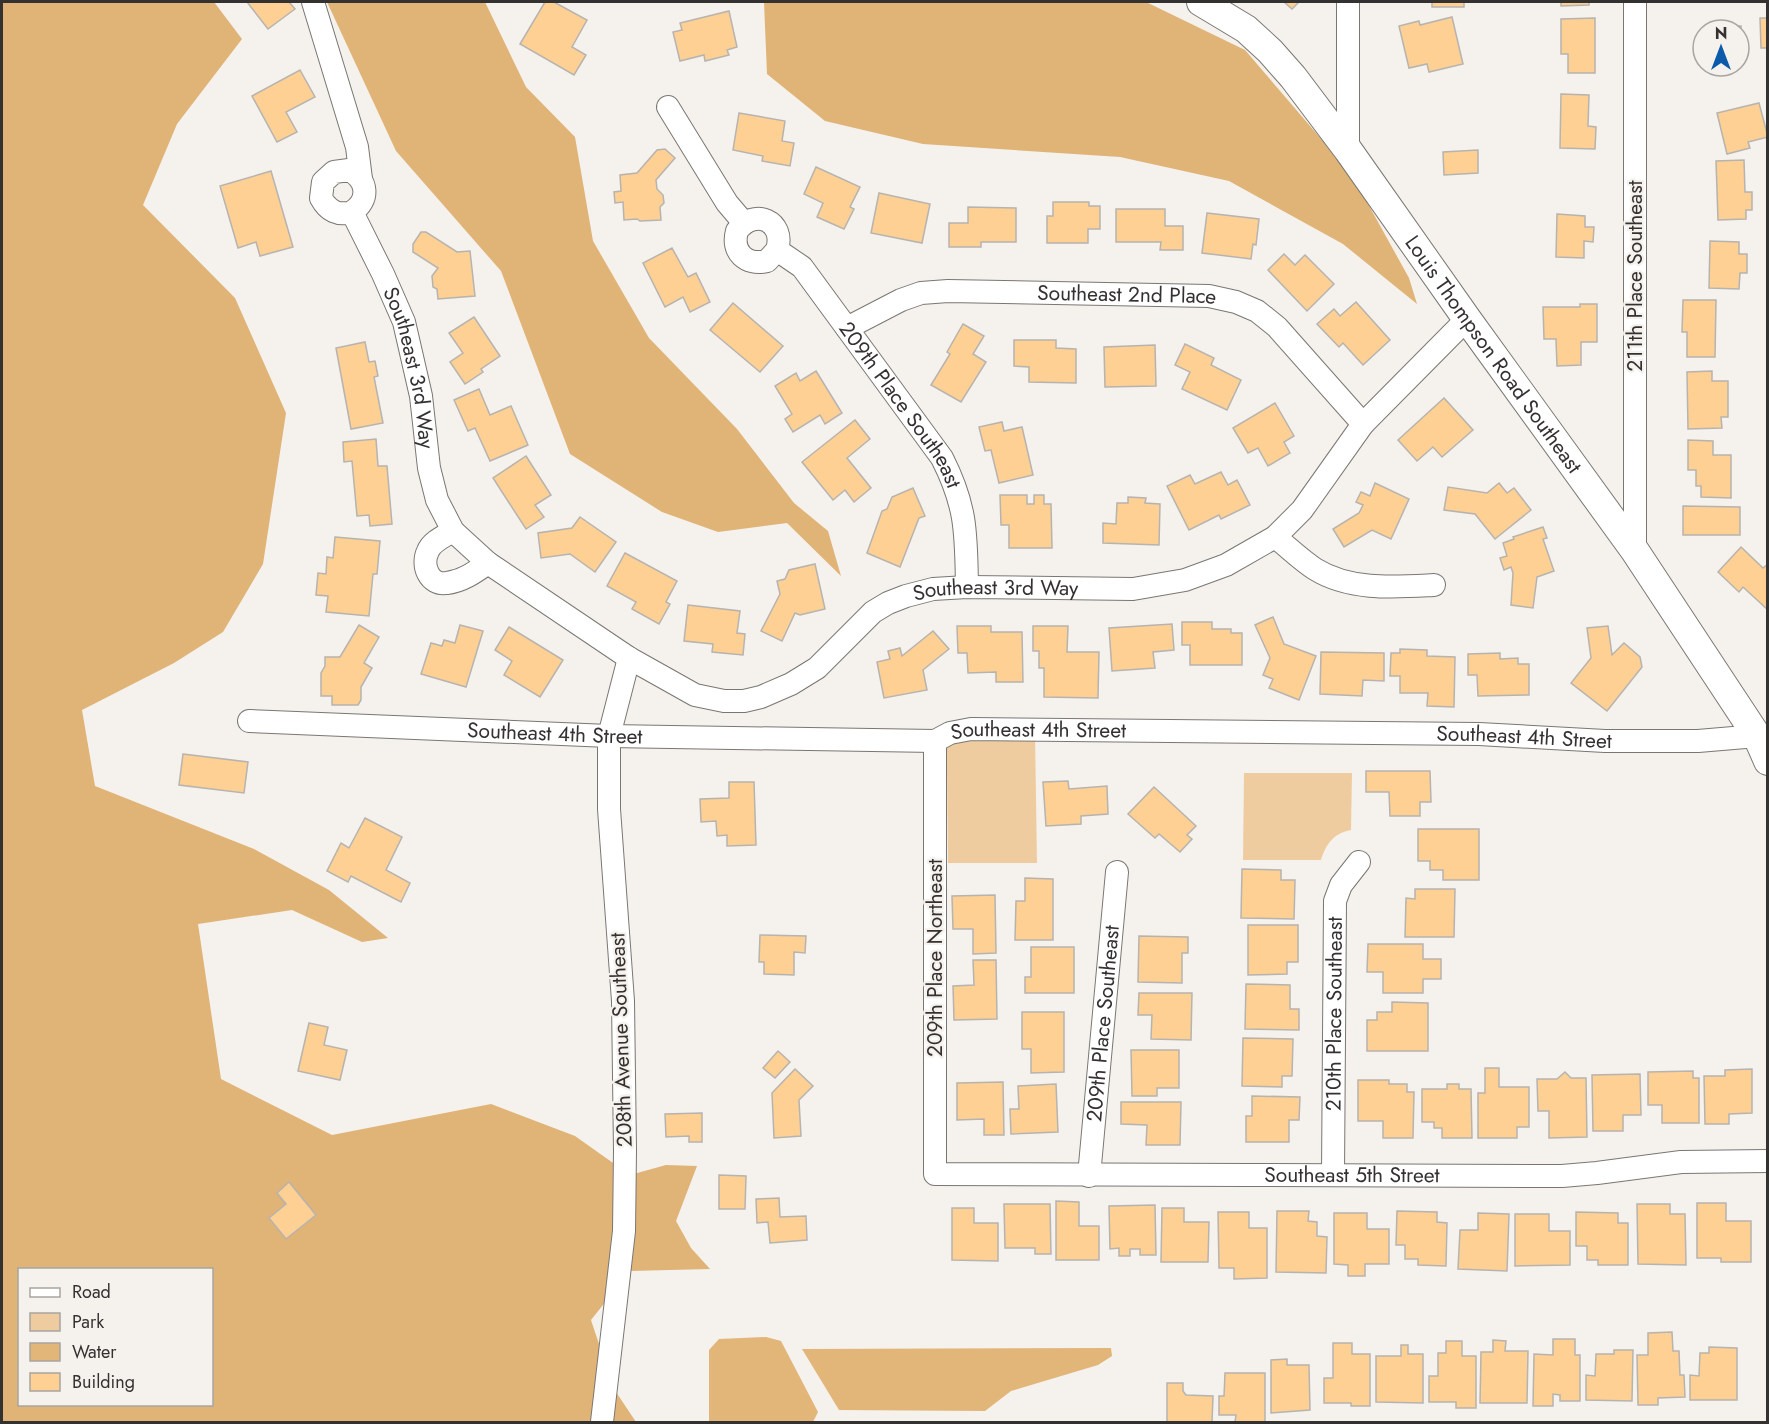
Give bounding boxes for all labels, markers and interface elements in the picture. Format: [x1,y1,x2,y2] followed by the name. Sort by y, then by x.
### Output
[1691,18,1751,78] north arrow
[1715,22,1727,45] text: N
[1620,180,1650,372] street label: 211th Place Southeast
[1398,229,1589,480] street label: Louis Thompson Road Southeast
[1037,278,1220,312] street label: Southeast 2nd Place
[376,282,442,451] street label: Southeast 3rd Way
[832,315,969,492] street label: 209th Place Southeast
[910,572,1079,609] street label: Southeast 3rd Way
[948,714,1126,748] street label: Southeast 4th Street
[466,715,643,752] street label: Southeast 4th Street
[1436,719,1612,756] street label: Southeast 4th Street
[920,859,950,1057] street label: 209th Place Northeast
[1318,917,1350,1111] street label: 210th Place Southeast
[1079,924,1127,1123] street label: 209th Place Southeast
[602,932,640,1148] street label: 208th Avenue Southeast
[1264,1160,1440,1190] street label: Southeast 5th Street
[18,1268,213,1406] legend
[72,1279,111,1305] text: Road
[72,1309,104,1335] text: Park
[72,1339,117,1365] text: Water
[72,1369,135,1395] text: Building

